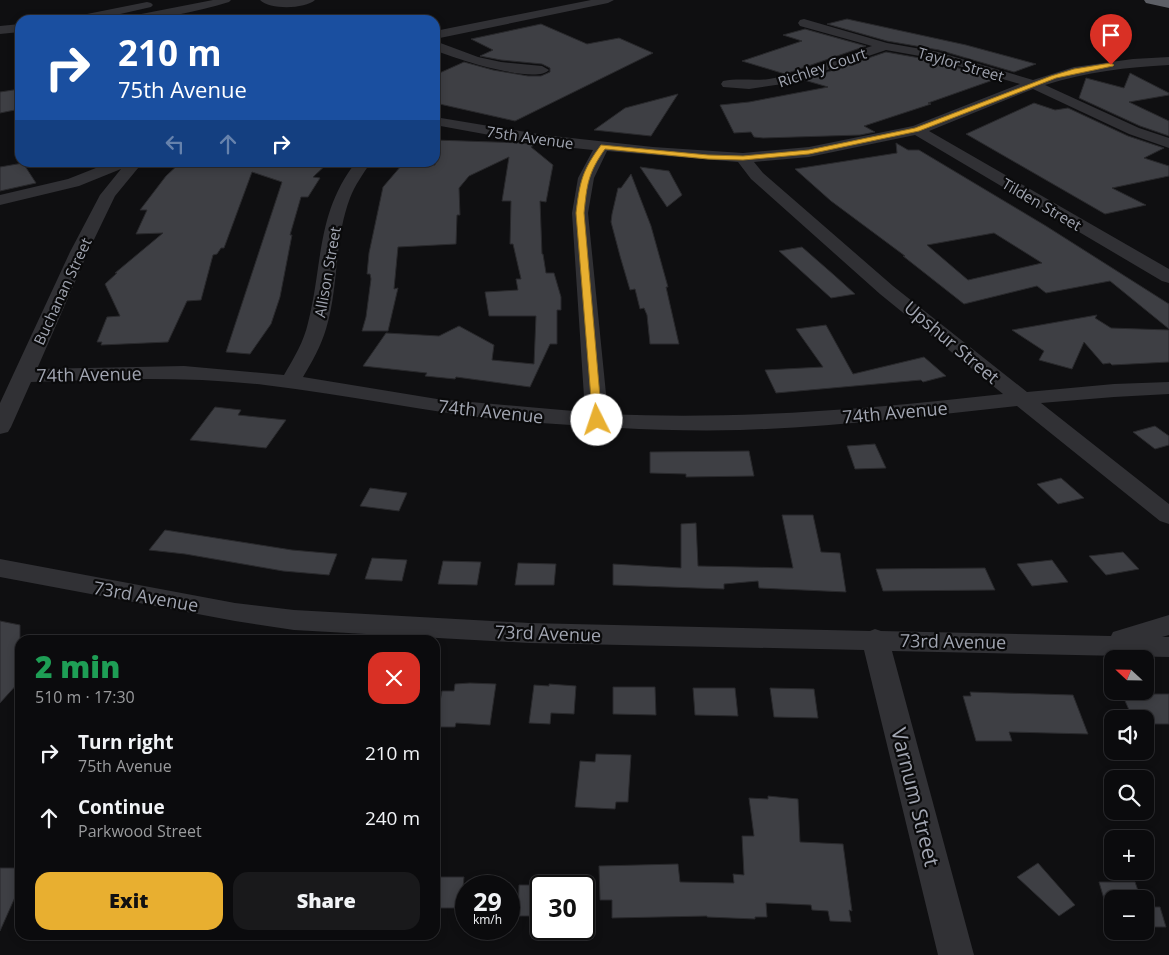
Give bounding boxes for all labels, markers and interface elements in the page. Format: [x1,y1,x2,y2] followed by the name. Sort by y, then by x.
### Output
[1090,14,1132,65] pin
[1097,21,1125,49] icon: arrive
[118,29,222,76] text: 210 m
[35,35,100,100] icon: right
[916,42,1006,86] street label: Taylor Street
[775,43,869,91] street label: Richley Court
[118,74,247,104] text: 75th Avenue
[485,121,575,153] street label: 75th Avenue
[161,130,189,158] icon: left
[214,130,242,158] icon: ahead
[267,130,295,158] icon: right
[999,173,1085,235] street label: Tilden Street
[309,225,345,319] street label: Allison Street
[28,234,96,348] street label: Buchanan Street
[899,295,1005,389] street label: Upshur Street
[36,361,142,387] street label: 74th Avenue
[570,393,622,445] position arrow
[437,394,545,428] street label: 74th Avenue
[841,395,949,429] street label: 74th Avenue
[92,575,200,617] street label: 73rd Avenue
[494,619,602,647] street label: 73rd Avenue
[900,628,1006,654] street label: 73rd Avenue
[35,646,120,687] text: 2 min
[1104,650,1154,700] north arrow
[1104,650,1154,940] map controls
[368,652,420,704] button: close
[35,686,135,708] text: 510 m · 17:30
[1104,710,1154,760] button: sound
[885,725,947,869] street label: Varnum Street
[78,729,173,755] text: Turn right
[35,739,63,767] icon: right
[365,740,420,766] text: 210 m
[78,755,172,777] text: 75th Avenue
[1104,770,1154,820] button: search
[78,794,165,820] text: Continue
[35,804,63,832] icon: ahead
[365,805,420,831] text: 240 m
[78,820,202,842] text: Parkwood Street
[1104,830,1154,880] button: +
[35,872,223,930] button: Exit
[233,872,420,930] button: Share
[530,875,595,940] speed limit sign: 30
[473,884,502,918] text: 29
[1104,890,1154,940] button: −
[473,911,502,928] text: km/h

